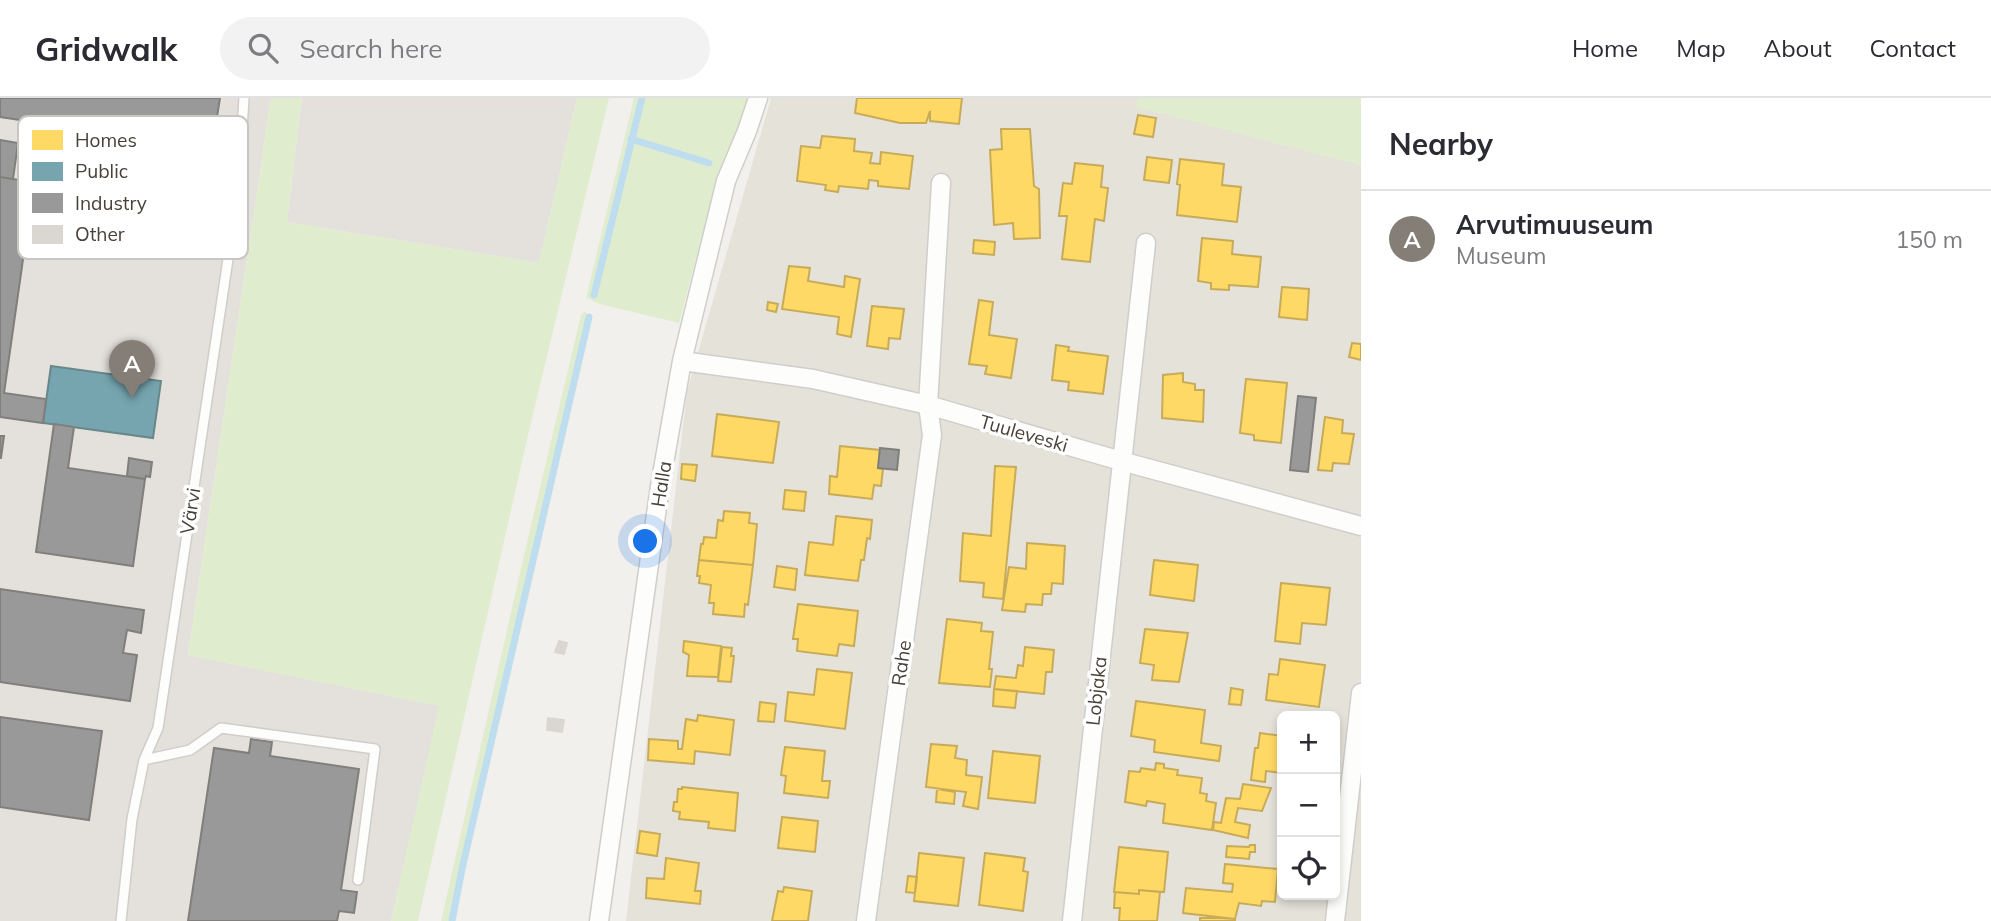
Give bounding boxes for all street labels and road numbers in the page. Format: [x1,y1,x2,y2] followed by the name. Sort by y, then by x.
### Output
[977,409,1071,457] street label: Tuuleveski
[646,459,676,509] street label: Halla
[174,486,206,536] street label: Värvi
[886,639,916,687] street label: Rahe
[1080,655,1112,727] street label: Lobjaka

